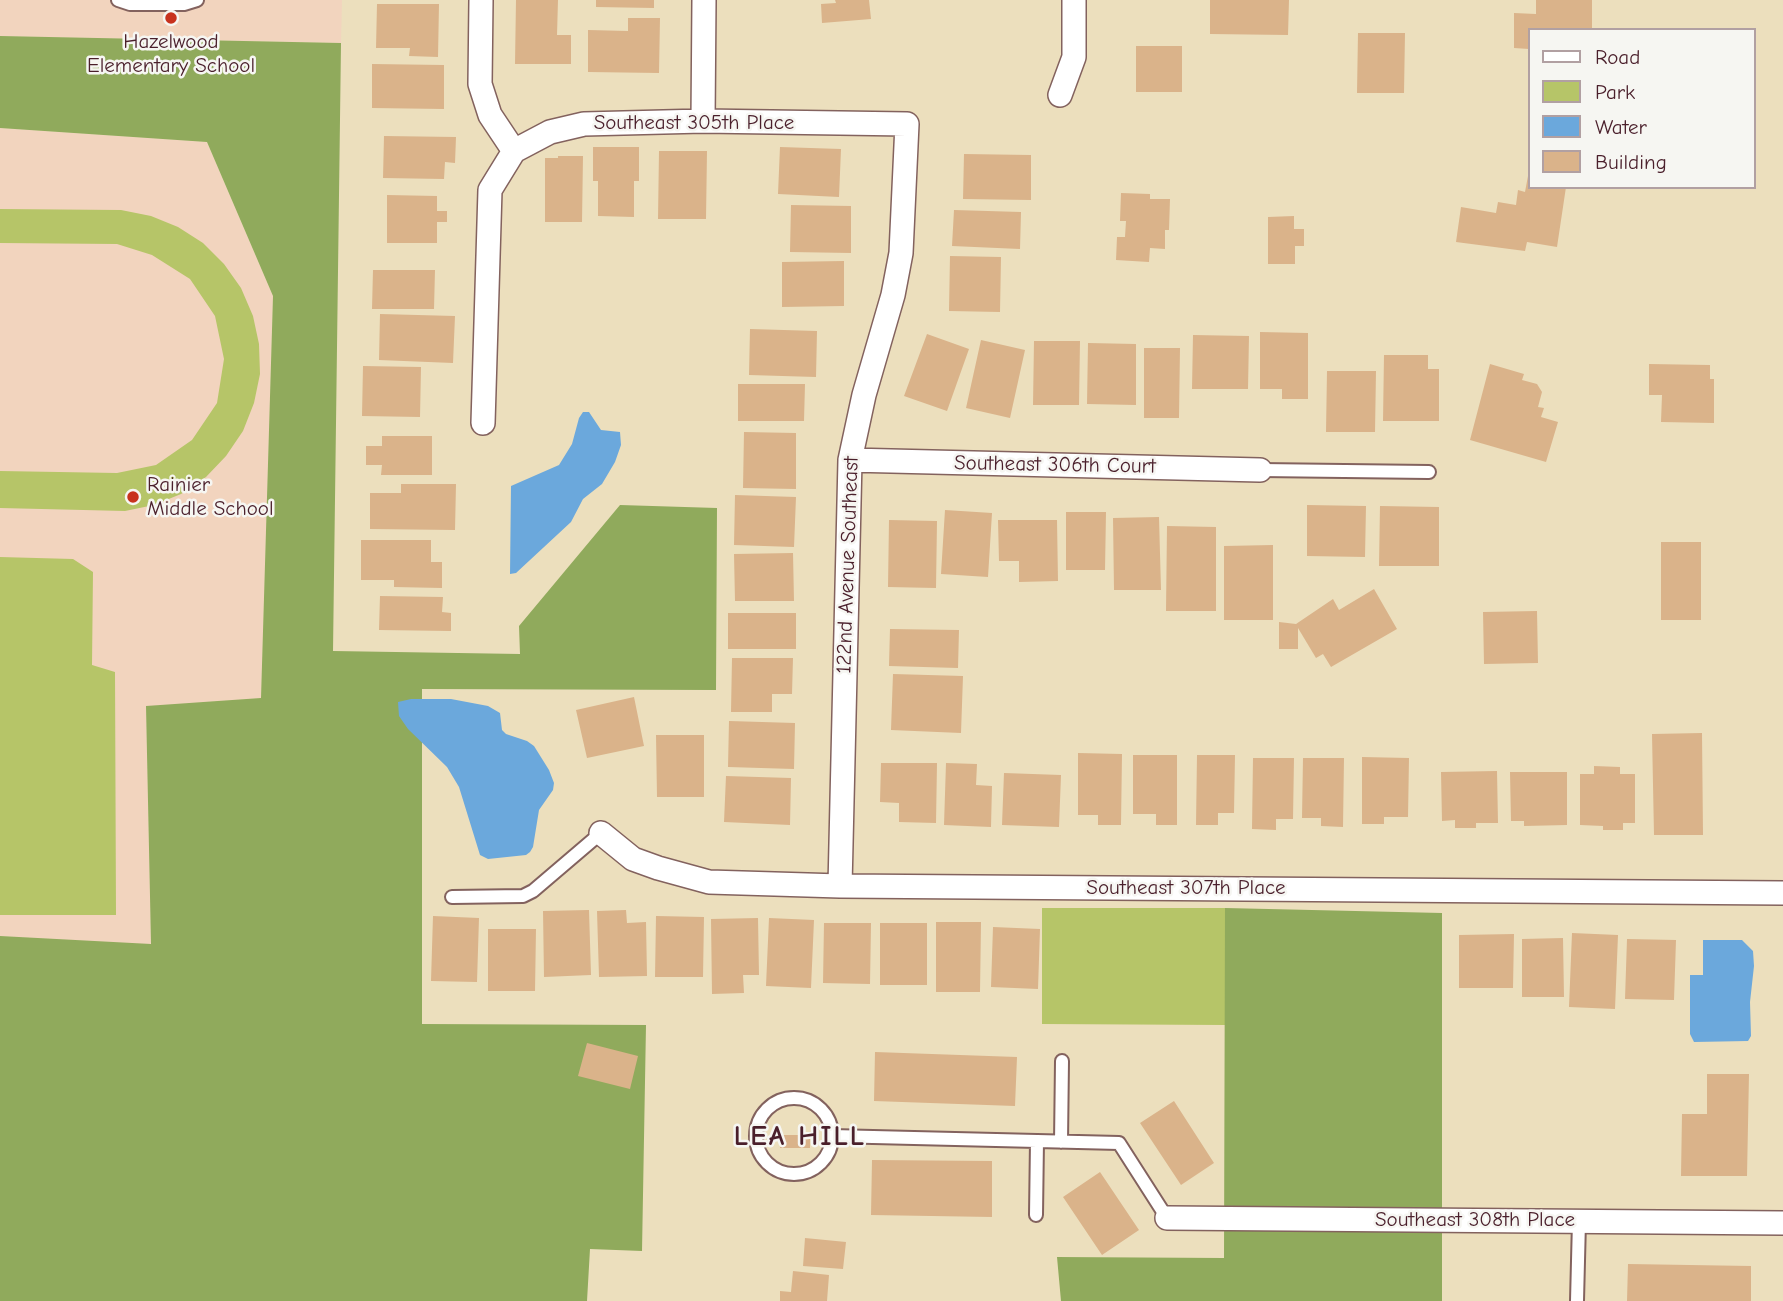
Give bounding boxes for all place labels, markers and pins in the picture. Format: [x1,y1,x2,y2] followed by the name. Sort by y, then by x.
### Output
[163,10,179,26] marker: Hazelwood Elementary School
[87,29,255,79] place label: Hazelwood Elementary School
[147,472,274,522] place label: Rainier Middle School
[125,489,141,505] marker: Rainier Middle School

